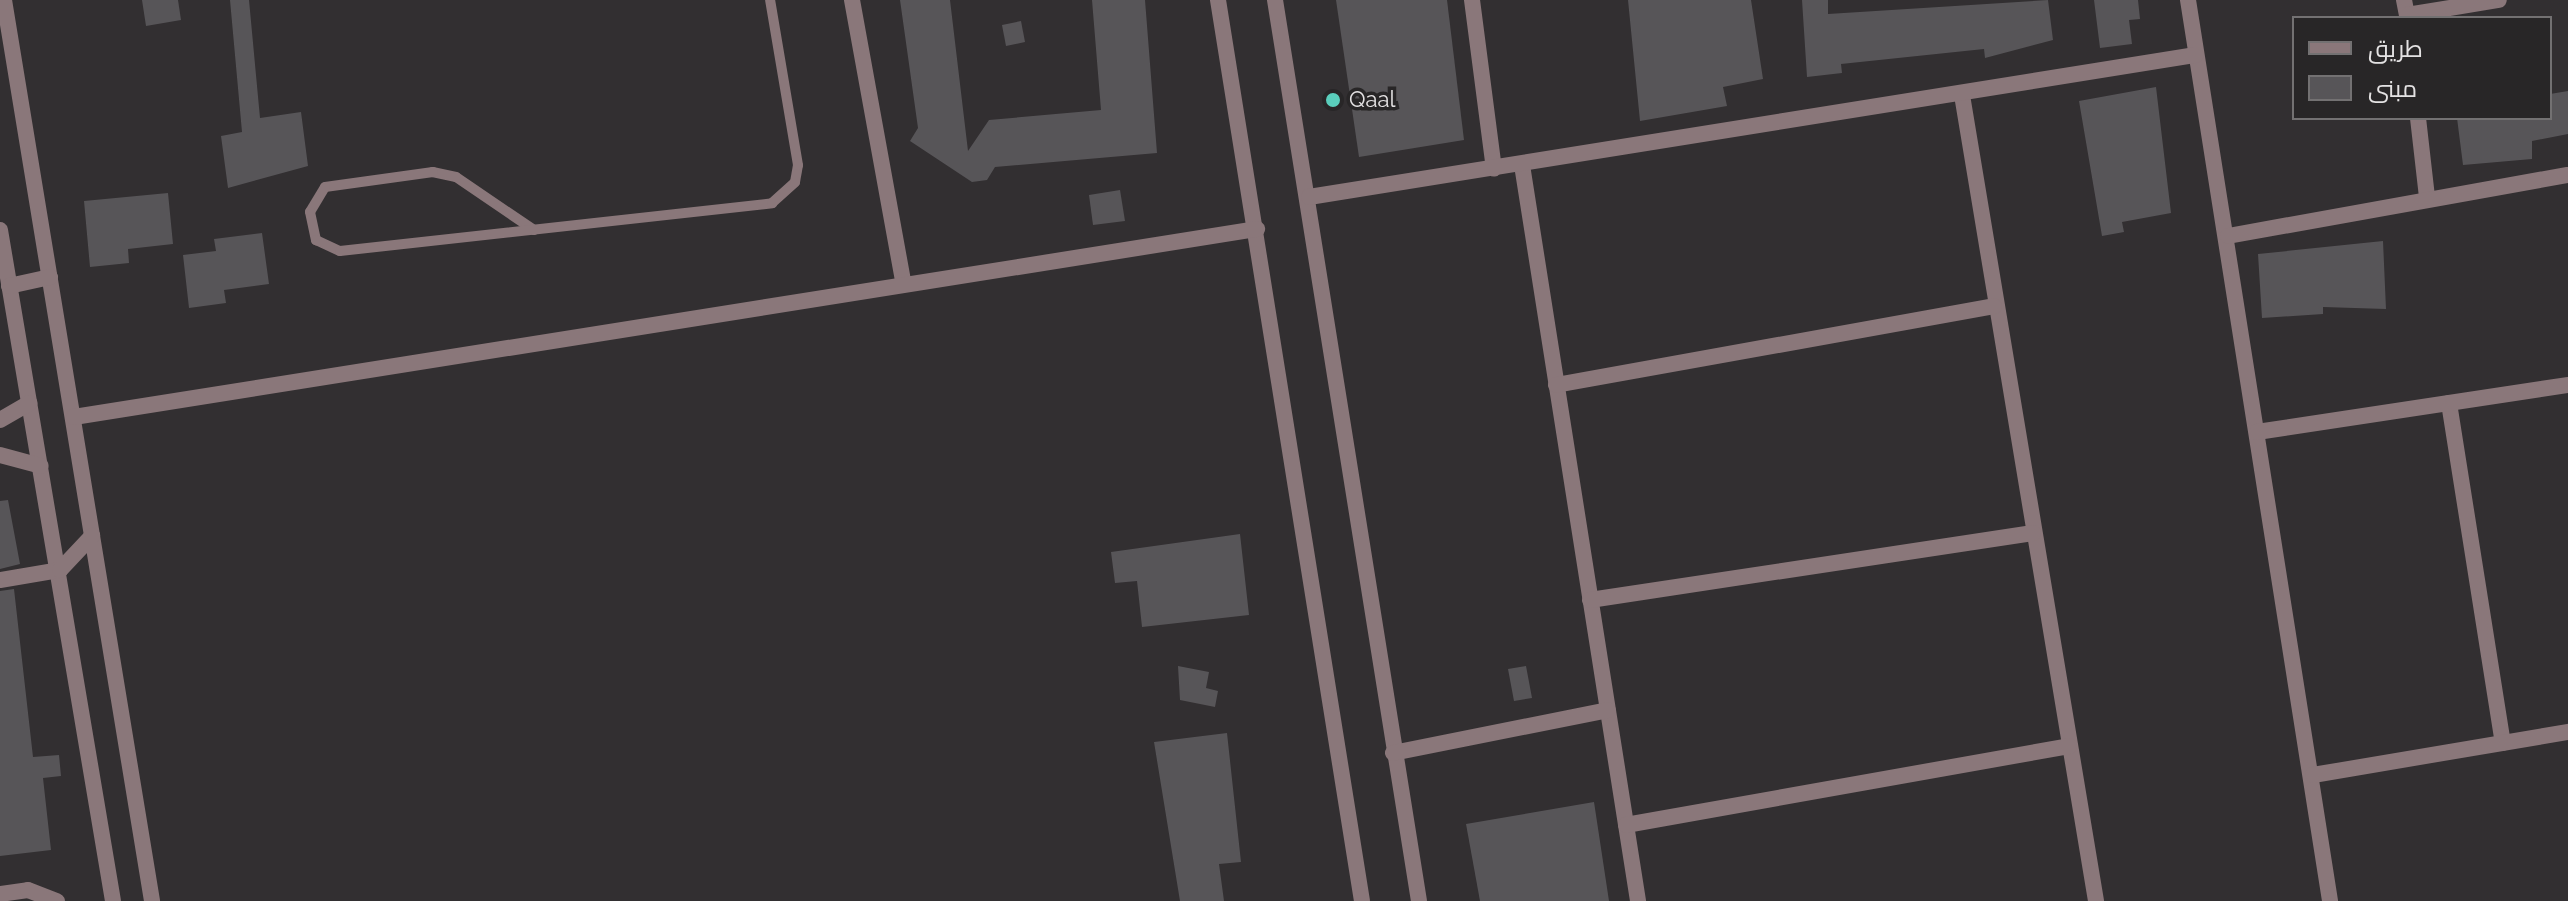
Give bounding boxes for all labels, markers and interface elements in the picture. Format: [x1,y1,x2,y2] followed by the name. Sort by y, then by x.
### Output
[2292,16,2552,120] legend
[2368,34,2423,63] text: طريق
[2368,74,2417,103] text: مبنى
[1349,87,1395,113] place label: Qaal
[1324,91,1342,109] marker: Qaal

